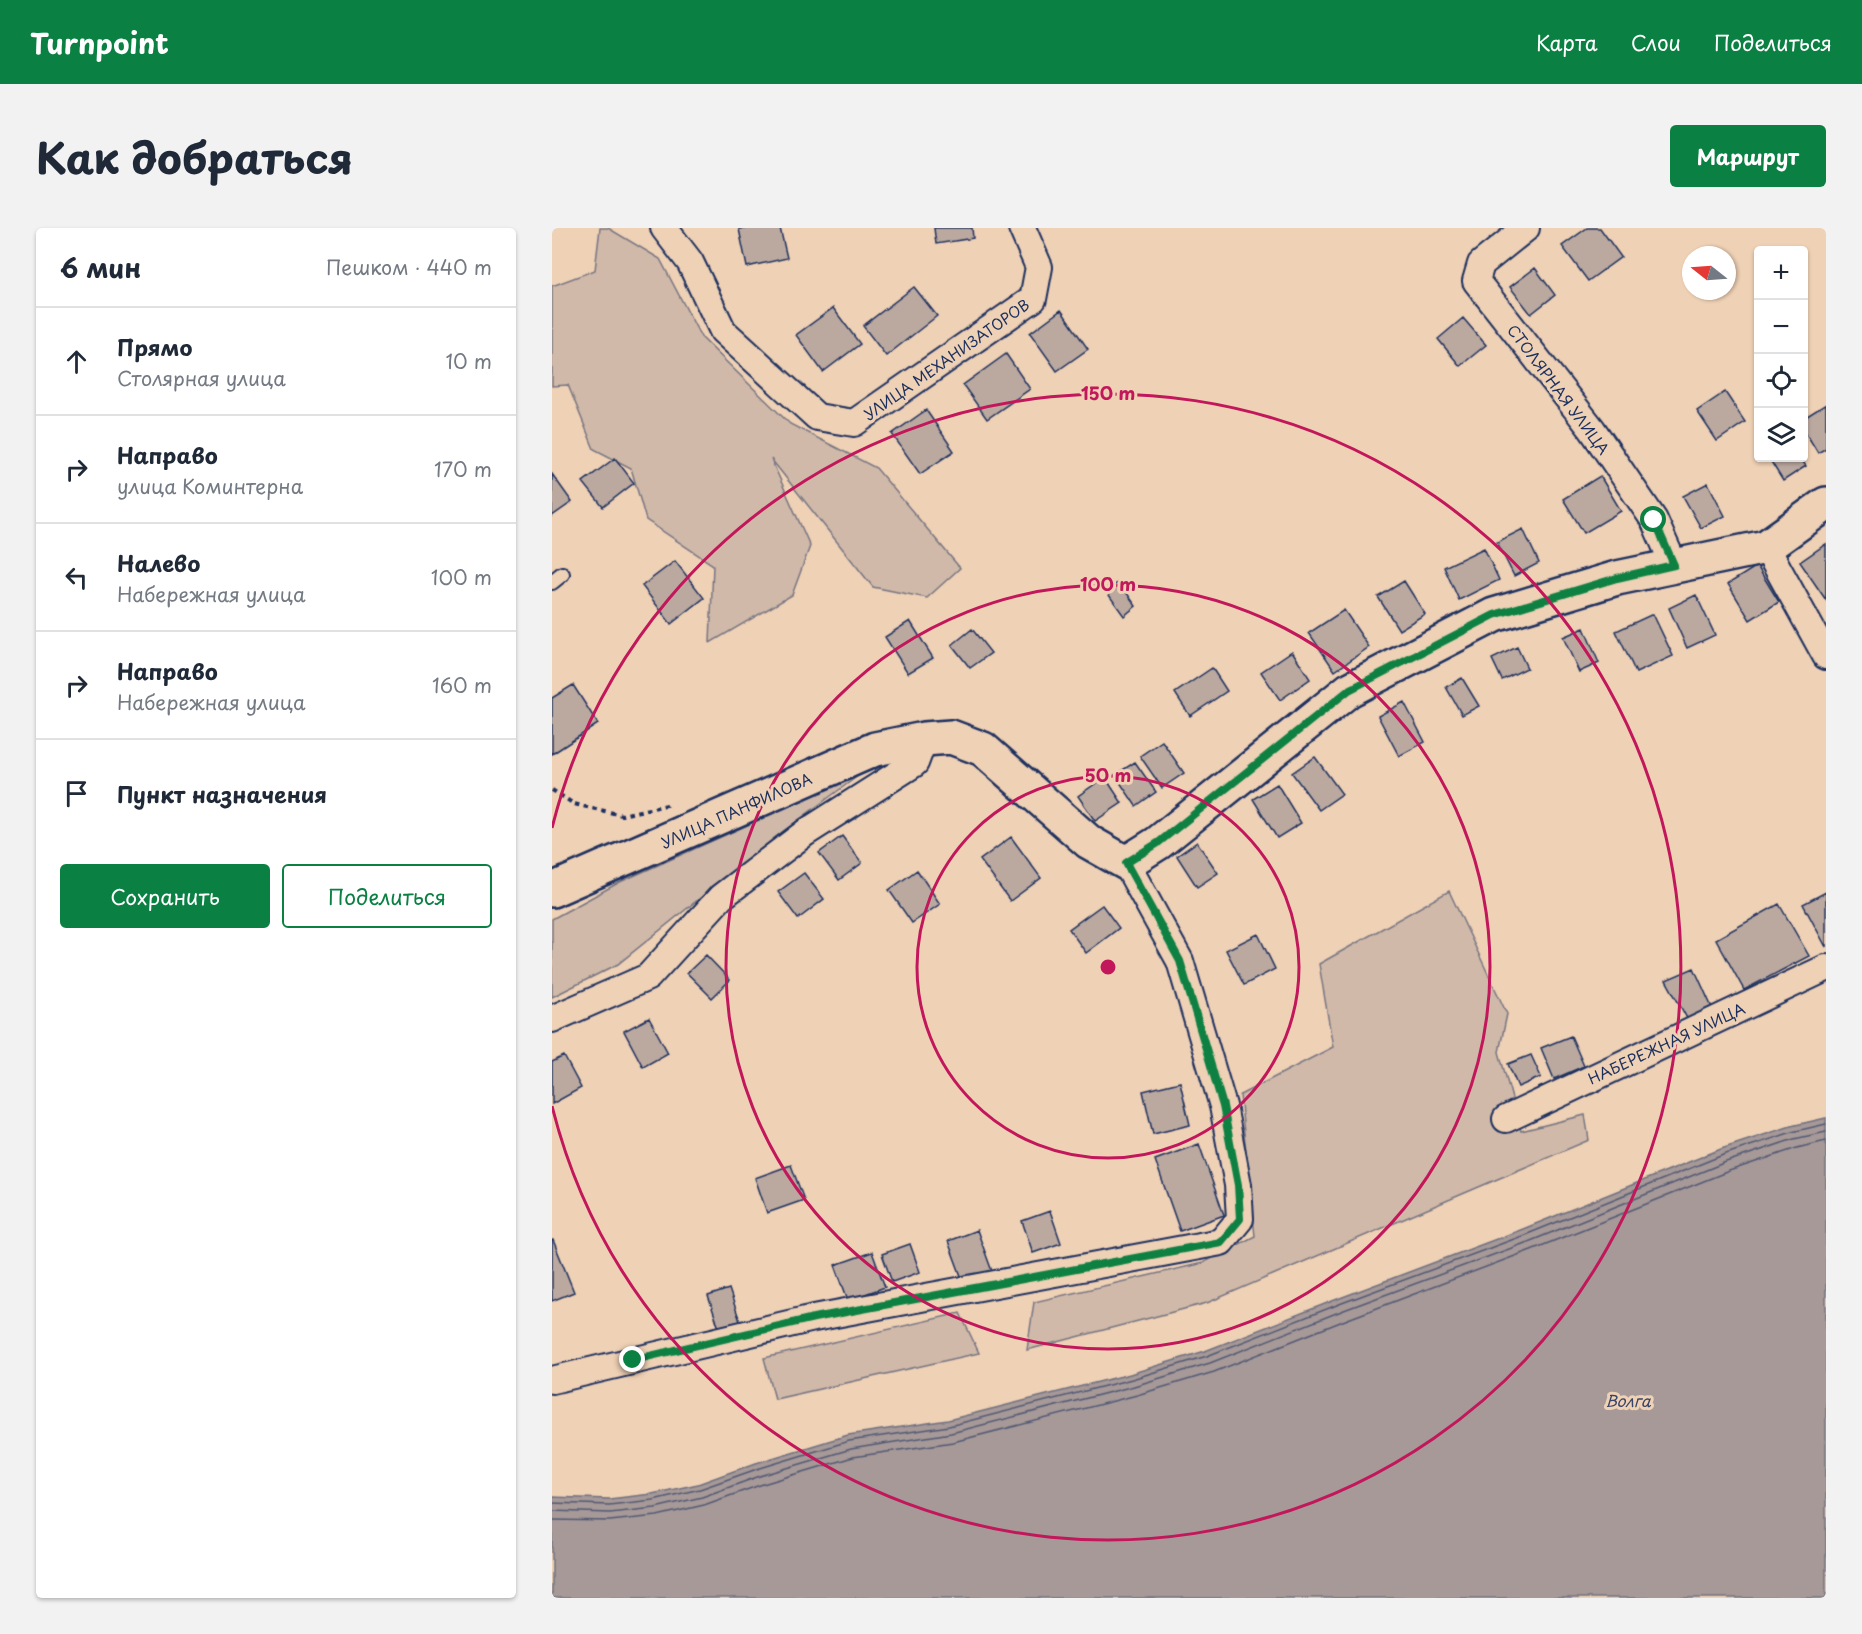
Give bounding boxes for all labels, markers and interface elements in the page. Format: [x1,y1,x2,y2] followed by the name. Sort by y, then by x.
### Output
[30,21,169,64] text: Turnpoint
[1536,26,1598,58] text: Карта
[1631,26,1681,58] text: Слои
[1714,26,1832,58] text: Поделиться
[36,125,353,188] text: Как добраться
[1670,125,1826,187] button: Маршрут
[1682,246,1736,300] north arrow
[1754,246,1808,462] map controls
[1754,246,1808,300] button: +
[60,248,141,287] text: 6 мин
[326,252,492,282] text: Пешком · 440 m
[858,293,1034,425] street label: УЛИЦА МЕХАНИЗАТОРОВ
[1754,300,1808,354] button: −
[1502,319,1616,459] street label: СТОЛЯРНАЯ УЛИЦА
[117,330,192,363] text: Прямо
[60,345,93,378] icon: ahead
[445,346,492,376] text: 10 m
[1754,354,1808,408] button: locate
[117,363,286,393] text: Столярная улица
[1081,379,1135,406] text: 150 m
[1754,408,1808,462] button: layers
[117,438,218,471] text: Направо
[60,453,93,486] icon: right
[434,454,492,484] text: 170 m
[117,471,303,501] text: улица Коминтерна
[1640,506,1666,532] route start
[117,546,200,579] text: Налево
[60,561,93,594] icon: left
[431,562,492,592] text: 100 m
[1080,570,1136,597] text: 100 m
[117,579,306,609] text: Набережная улица
[117,654,218,687] text: Направо
[60,669,93,702] icon: right
[432,670,492,700] text: 160 m
[117,687,306,717] text: Набережная улица
[1085,761,1131,788] text: 50 m
[657,766,815,854] street label: УЛИЦА ПАНФИЛОВА
[60,777,93,810] icon: arrive
[117,777,327,810] text: Пункт назначения
[60,864,270,928] button: Сохранить
[282,864,492,928] button: Поделиться
[1098,957,1118,977] centre of rings
[1584,996,1748,1090] street label: НАБЕРЕЖНАЯ УЛИЦА
[619,1346,645,1372] route end
[1605,1388,1652,1412] water label: Волга

